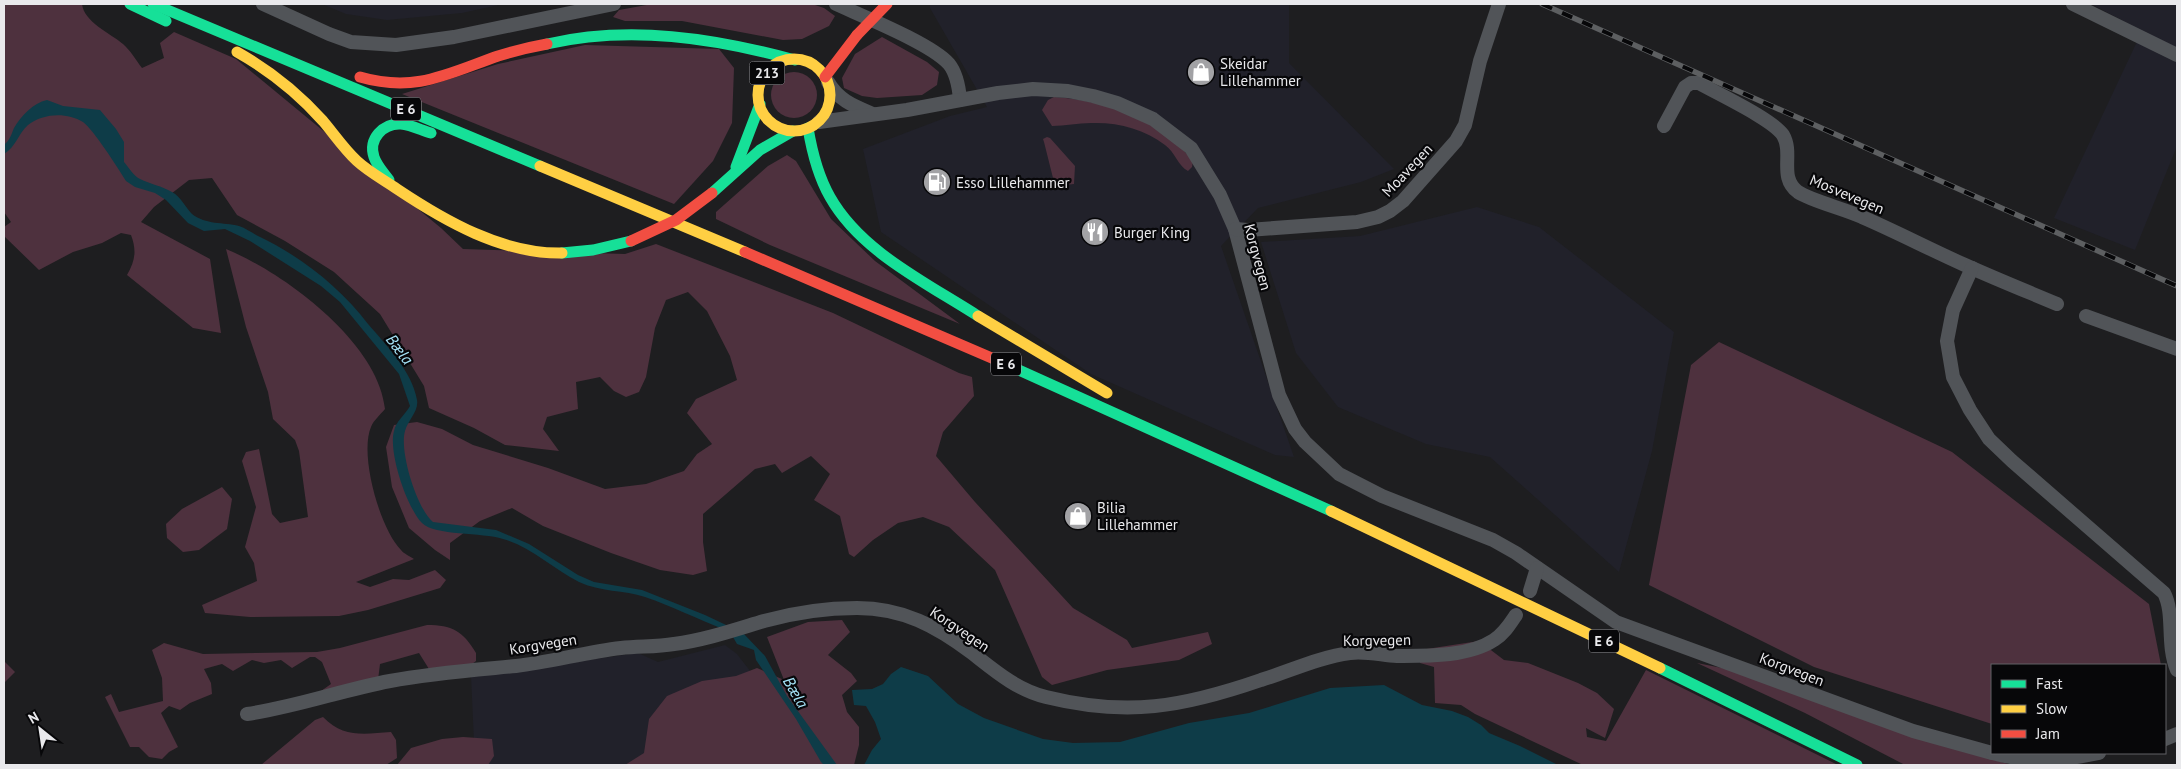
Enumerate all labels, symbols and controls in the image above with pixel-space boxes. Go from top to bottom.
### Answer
place label: Skeidar Lillehammer [1220,54,1301,90]
shop icon: Skeidar Lillehammer [1186,57,1216,87]
road number: 213 [750,62,784,84]
road number: E 6 [391,98,421,120]
street label: Moavegen [1378,139,1436,201]
fuel station icon: Esso Lillehammer [922,167,952,197]
street label: Mosvevegen [1807,170,1887,218]
place label: Esso Lillehammer [956,173,1070,192]
restaurant icon: Burger King [1080,217,1110,247]
street label: Korgvegen [1240,222,1276,292]
place label: Burger King [1114,223,1190,242]
water label: Bæla [382,330,418,368]
road number: E 6 [991,352,1021,376]
place label: Bilia Lillehammer [1097,498,1178,534]
shop icon: Bilia Lillehammer [1063,501,1093,531]
street label: Korgvegen [926,602,994,656]
street label: Korgvegen [508,629,578,659]
street label: Korgvegen [1343,630,1411,650]
road number: E 6 [1589,630,1619,652]
street label: Korgvegen [1757,648,1827,690]
legend [1991,664,2166,754]
water label: Bæla [779,673,813,711]
text: Fast [2036,674,2063,693]
text: Slow [2036,699,2067,718]
north arrow [15,704,65,754]
text: N [25,708,42,728]
text: Jam [2035,724,2060,743]

